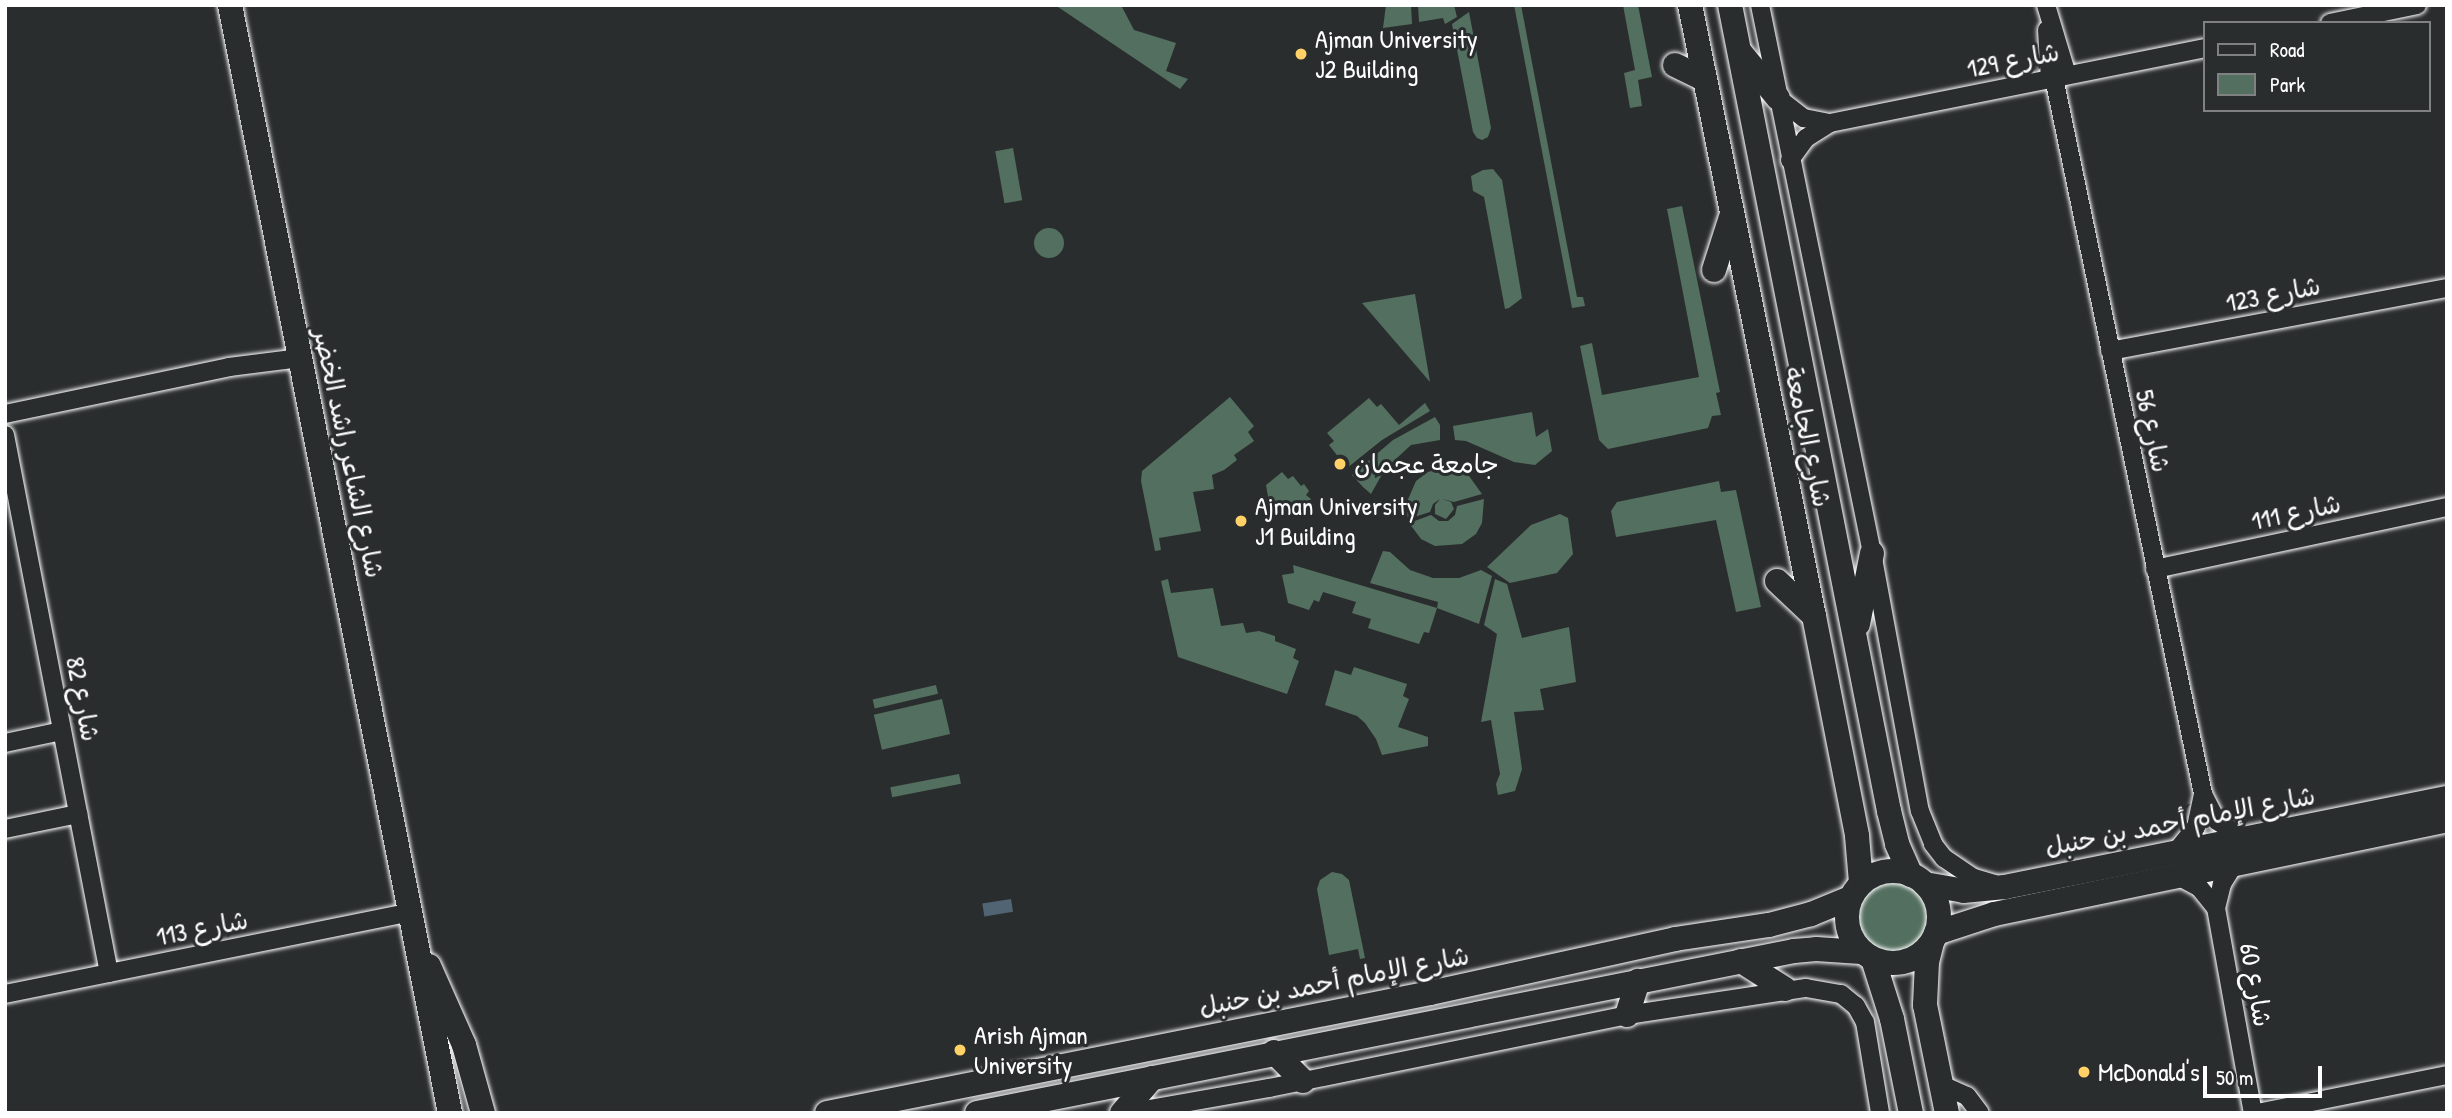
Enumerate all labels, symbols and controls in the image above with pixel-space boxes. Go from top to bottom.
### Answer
legend [2204,21,2431,112]
place label: Ajman University J2 Building [1315,23,1478,84]
text: Road [2270,35,2304,64]
street label: شارع 129 [1964,36,2062,84]
marker: Ajman University J2 Building [1293,46,1309,62]
text: Park [2270,70,2305,99]
street label: شارع 123 [2223,270,2323,318]
street label: شارع الشاعر راشد الخضر [307,325,391,581]
street label: شارع الجامعة [1778,364,1838,510]
street label: شارع 56 [2129,387,2177,475]
place label: جامعة عجمان [1354,448,1499,480]
marker: جامعة عجمان [1332,456,1348,472]
street label: شارع 111 [2248,487,2344,537]
place label: Ajman University J1 Building [1255,490,1418,552]
marker: Ajman University J1 Building [1233,513,1249,529]
street label: شارع 82 [60,654,106,744]
street label: شارع الإمام أحمد بن حنبل [2042,779,2318,863]
street label: شارع 113 [153,904,251,952]
street label: شارع الإمام أحمد بن حنبل [1196,939,1472,1023]
street label: شارع 60 [2233,941,2279,1029]
place label: Arish Ajman University [974,1019,1088,1080]
marker: Arish Ajman University [952,1042,968,1058]
scale bar [2207,1052,2326,1096]
place label: McDonald's [2098,1056,2200,1088]
text: 50 m [2216,1063,2253,1092]
marker: McDonald's [2076,1064,2092,1080]

